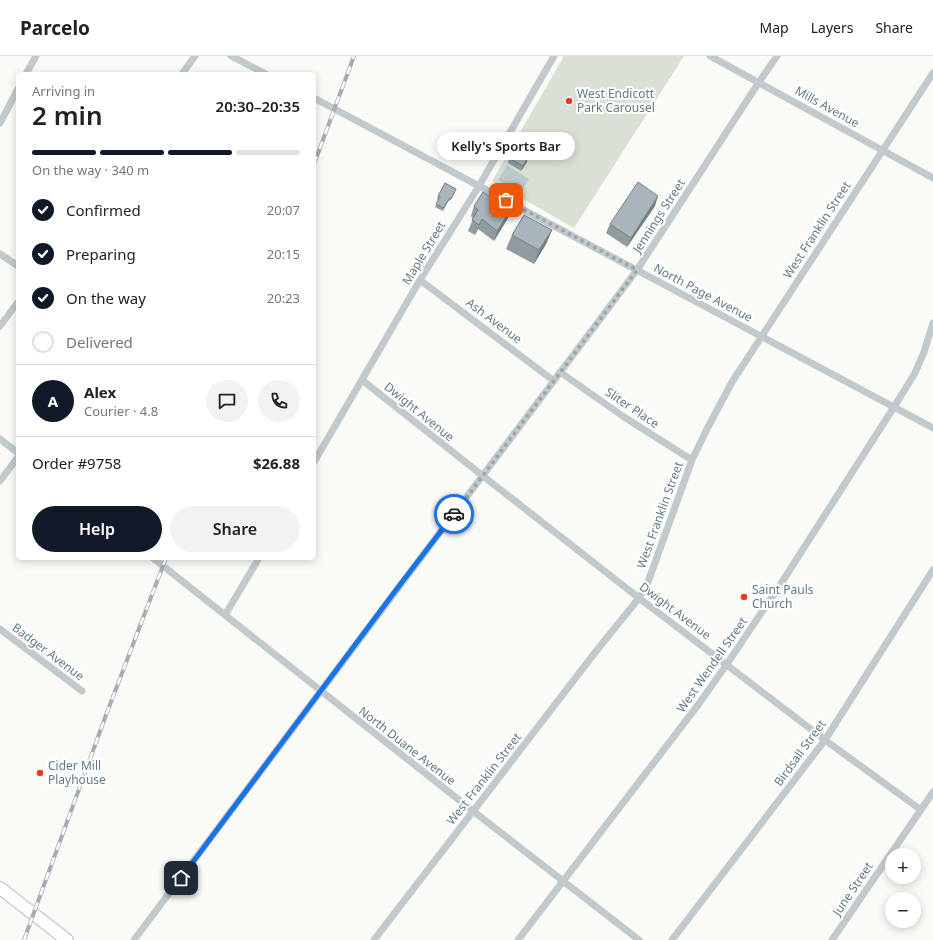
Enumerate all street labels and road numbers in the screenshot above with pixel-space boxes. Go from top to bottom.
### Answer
street label: Mills Avenue [792,82,863,131]
street label: Jennings Street [628,175,689,257]
street label: West Franklin Street [779,177,855,282]
street label: Maple Street [398,217,450,288]
street label: North Page Avenue [651,259,756,326]
street label: Ash Avenue [463,294,526,347]
street label: Dwight Avenue [381,378,458,445]
street label: Sliter Place [602,383,663,432]
street label: West Franklin Street [632,458,687,571]
street label: Dwight Avenue [636,578,715,643]
street label: West Wendell Street [672,613,751,716]
street label: Badger Avenue [9,619,88,684]
street label: North Duane Avenue [355,702,459,789]
street label: Birdsall Street [770,716,830,789]
street label: West Franklin Street [442,729,525,828]
street label: June Street [828,858,877,920]

